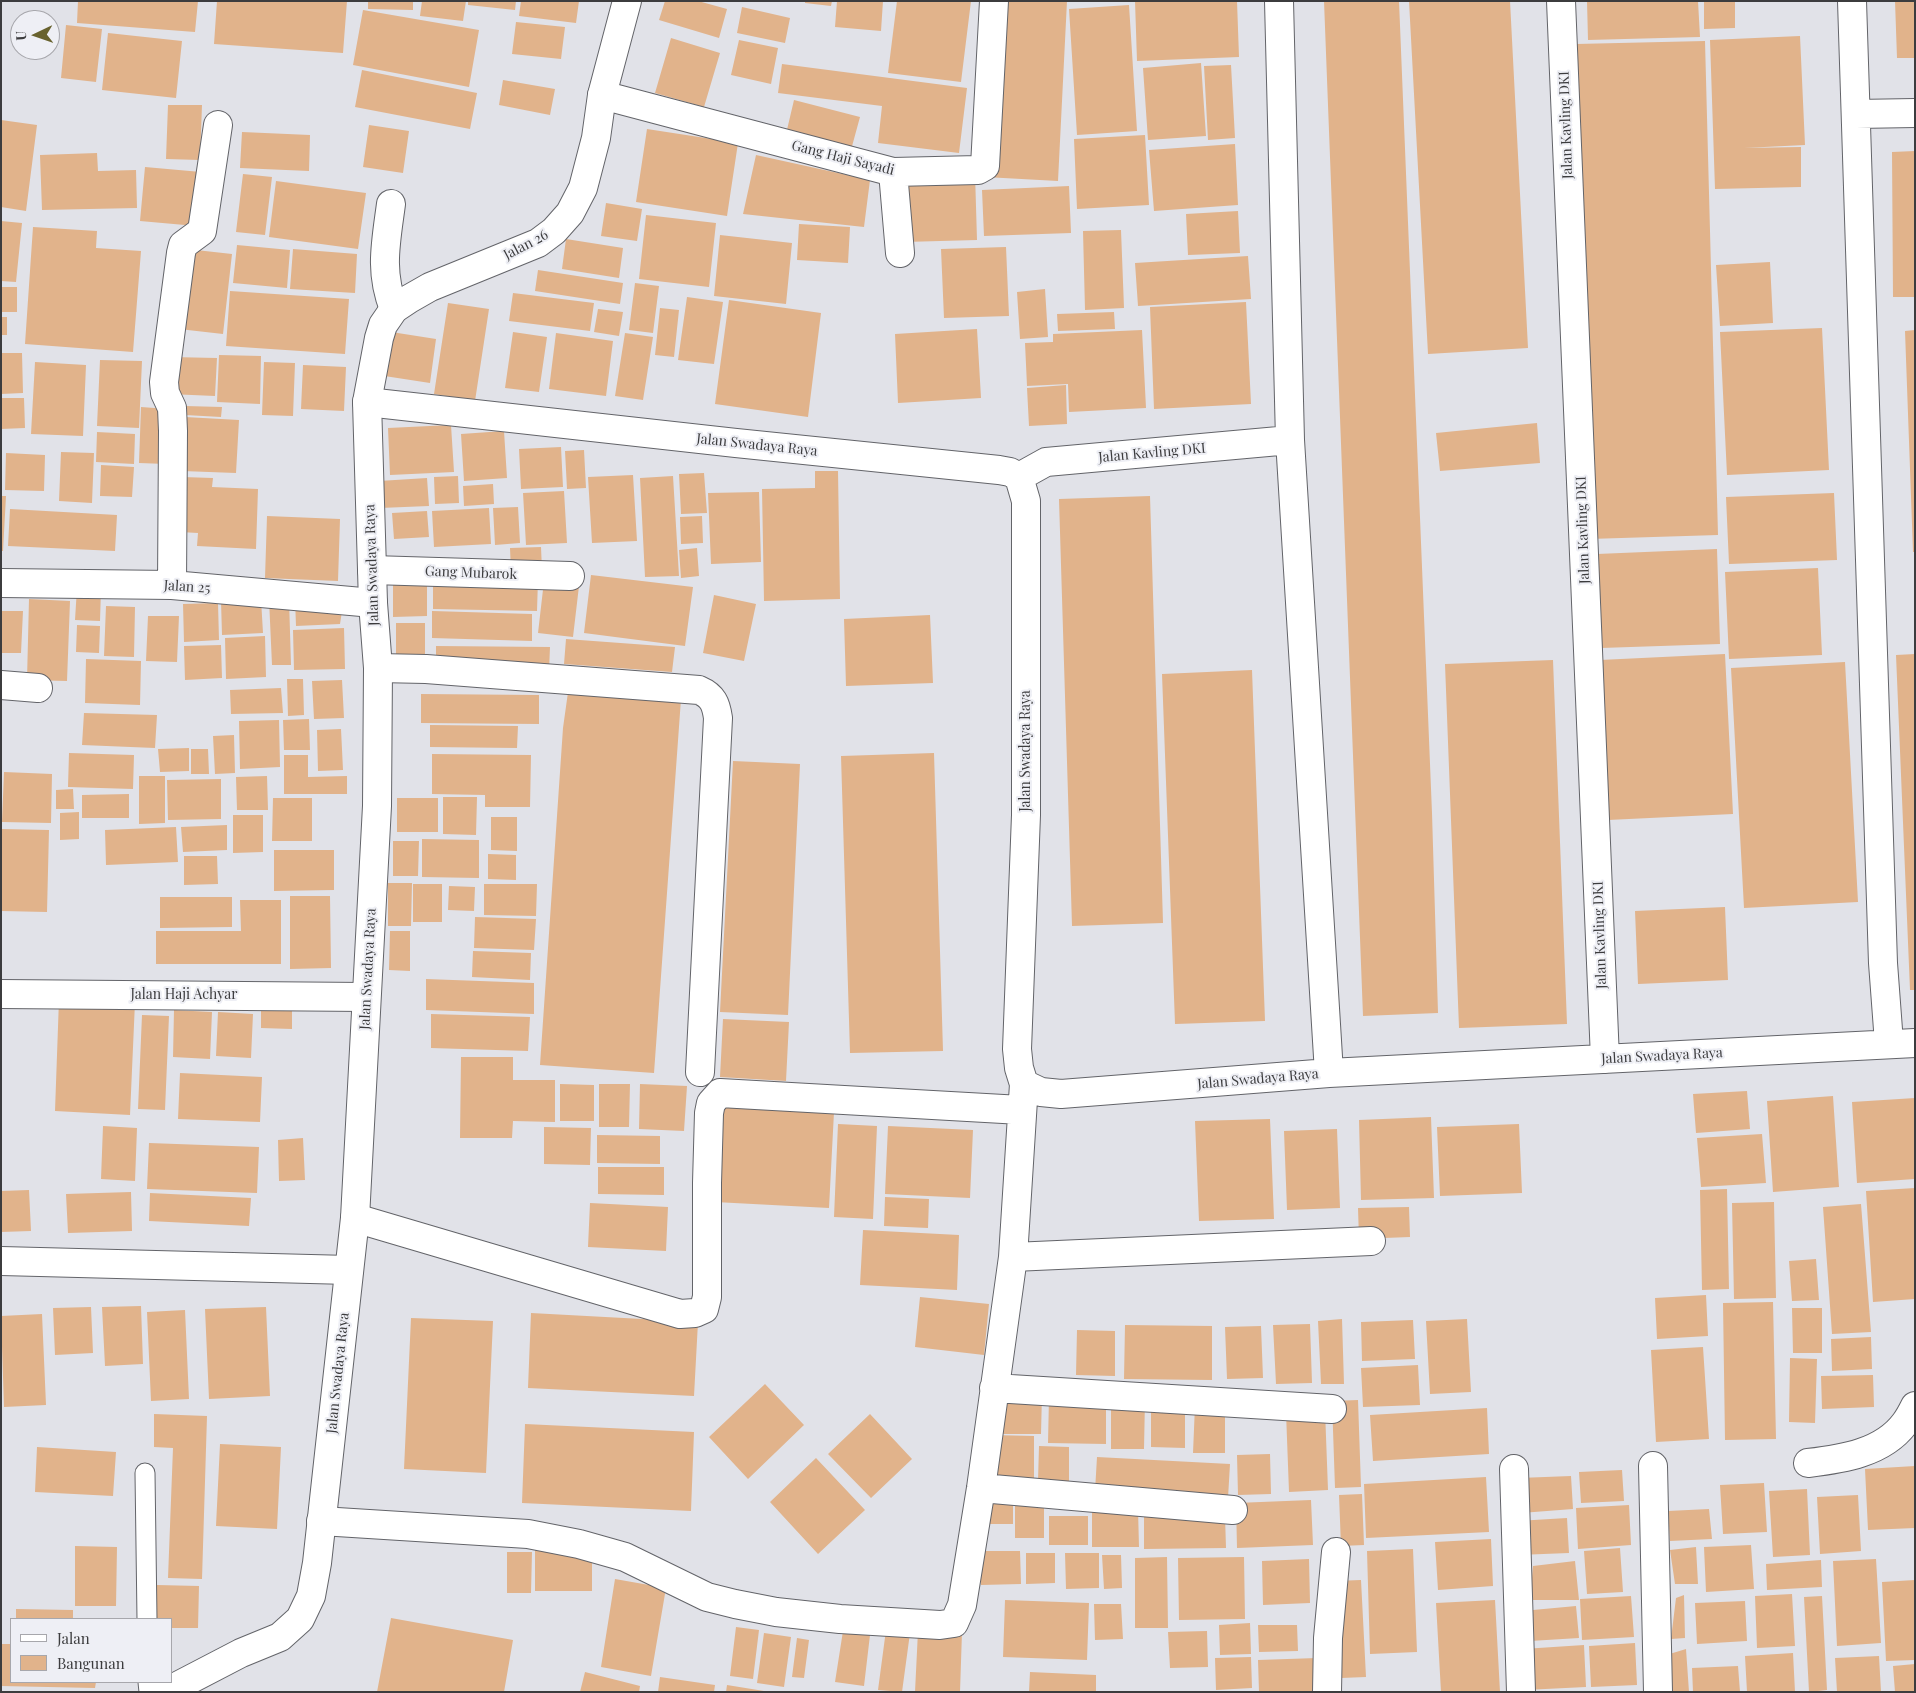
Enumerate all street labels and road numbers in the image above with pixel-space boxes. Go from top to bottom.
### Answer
street label: Jalan Kavling DKI [1556,71,1576,179]
street label: Gang Haji Sayadi [790,137,896,179]
street label: Jalan 26 [501,226,551,264]
street label: Jalan Swadaya Raya [696,430,818,460]
street label: Jalan Kavling DKI [1098,440,1206,466]
street label: Jalan Kavling DKI [1573,476,1593,584]
street label: Jalan Swadaya Raya [361,504,383,626]
street label: Gang Mubarok [425,563,517,583]
street label: Jalan 25 [163,577,211,597]
street label: Jalan Swadaya Raya [1018,690,1034,812]
street label: Jalan Kavling DKI [1590,881,1610,989]
street label: Jalan Swadaya Raya [356,908,380,1030]
street label: Jalan Haji Achyar [131,987,237,1003]
street label: Jalan Swadaya Raya [1601,1044,1723,1068]
street label: Jalan Swadaya Raya [1197,1065,1319,1093]
street label: Jalan Swadaya Raya [323,1312,353,1434]

